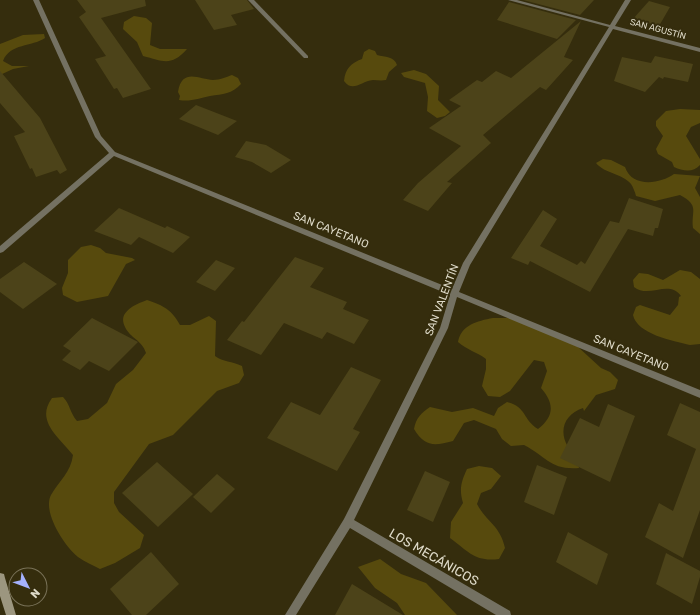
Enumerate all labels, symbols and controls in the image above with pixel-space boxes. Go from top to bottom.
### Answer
street label: SAN AGUSTÍN [629,16,687,41]
street label: SAN CAYETANO [291,209,371,251]
street label: SAN VALENTÍN [422,262,462,338]
street label: SAN CAYETANO [591,332,671,374]
street label: LOS MECÁNICOS [387,525,481,589]
north arrow [8,567,48,607]
text: N [28,586,43,601]

